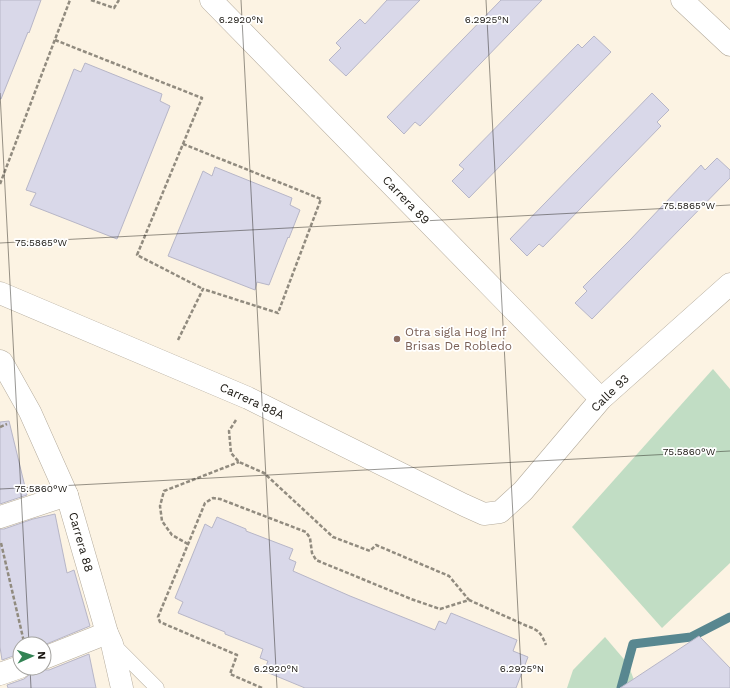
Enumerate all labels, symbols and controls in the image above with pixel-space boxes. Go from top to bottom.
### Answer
text: 6.2920°N [219,14,263,25]
text: 6.2925°N [465,14,509,25]
street label: Carrera 89 [380,173,432,227]
text: 75.5865°W [663,200,715,211]
text: 75.5865°W [15,237,67,248]
place label: Otra sigla Hog Inf Brisas De Robledo [405,325,512,353]
marker: Otra sigla Hog Inf Brisas De Robledo [392,334,402,344]
street label: Calle 93 [588,371,632,415]
street label: Carrera 88A [218,380,287,422]
text: 75.5860°W [663,446,716,457]
text: 75.5860°W [15,483,68,494]
street label: Carrera 88 [66,510,96,574]
north arrow [12,636,52,676]
text: N [35,651,48,660]
text: 6.2920°N [254,663,298,674]
text: 6.2925°N [500,663,544,674]

